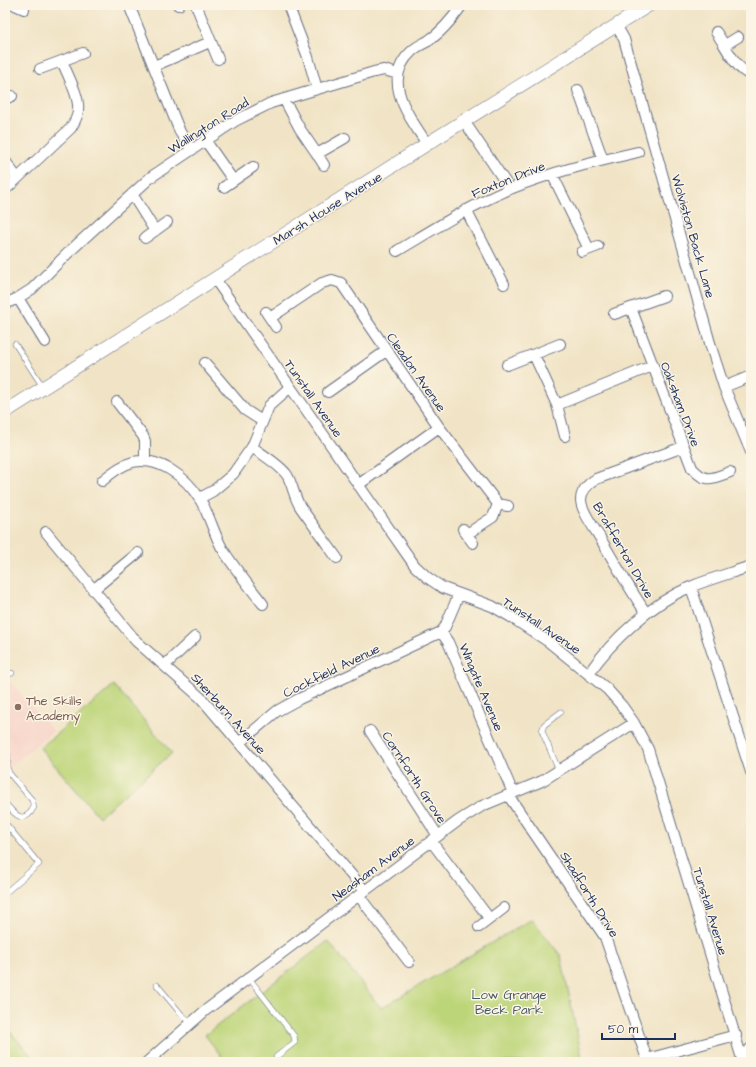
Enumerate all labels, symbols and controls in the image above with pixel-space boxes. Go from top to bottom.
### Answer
street label: Wallington Road [165,94,253,159]
street label: Foxton Drive [469,157,548,203]
street label: Marsh House Avenue [270,168,386,250]
street label: Wolviston Back Lane [667,173,719,300]
street label: Cleadon Avenue [382,329,450,416]
street label: Tunstall Avenue [280,356,347,441]
street label: Oaksham Drive [656,359,705,449]
street label: Brafferton Drive [588,499,658,602]
street label: Tunstall Avenue [499,593,584,659]
street label: Cockfield Avenue [280,640,383,702]
street label: Wingate Avenue [454,641,508,734]
street label: Sherburn Avenue [187,669,270,758]
place label: The Skills Academy [26,692,82,726]
marker: The Skills Academy [13,702,23,712]
street label: Cornforth Grove [378,728,451,827]
street label: Neasham Avenue [329,832,419,906]
street label: Shadforth Drive [555,848,623,941]
street label: Tunstall Avenue [688,865,732,958]
park label: Low Grange Beck Park [471,986,547,1019]
scale bar [602,1015,675,1041]
text: 50 m [608,1021,639,1038]

